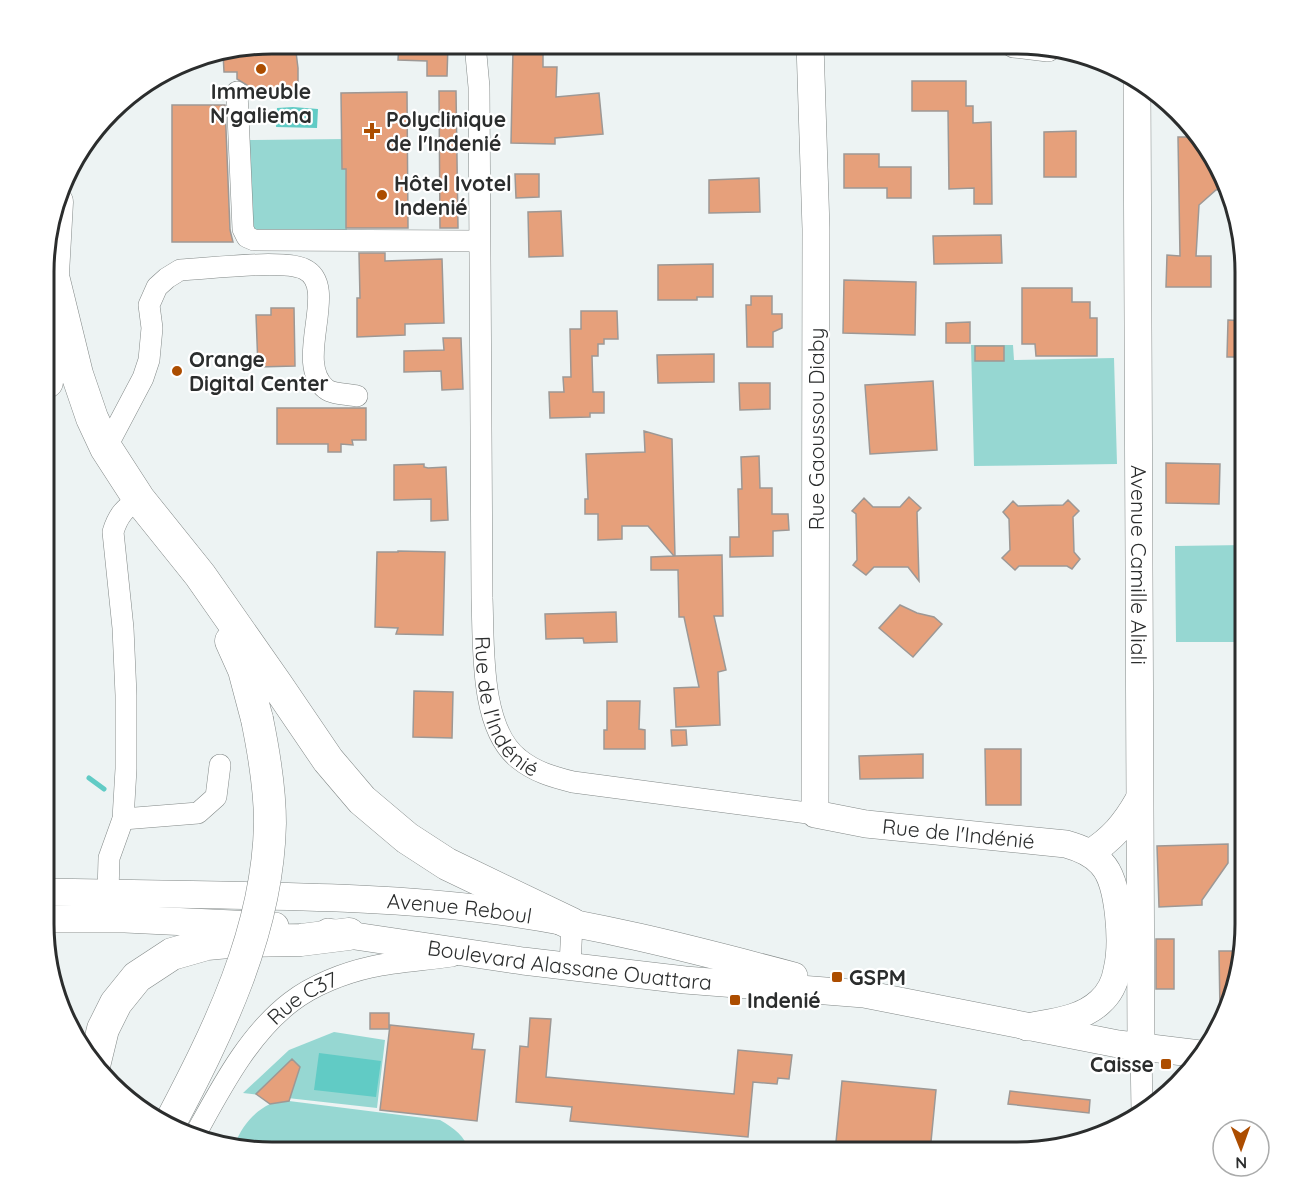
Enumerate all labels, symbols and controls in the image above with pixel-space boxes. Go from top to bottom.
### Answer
marker: Immeuble N'galiema [254,62,268,76]
place label: Immeuble N'galiema [210,78,312,128]
place label: Polyclinique de l'Indenié [386,106,506,156]
marker: Polyclinique de l'Indenié [363,122,381,140]
place label: Hôtel Ivotel Indenié [394,170,512,220]
marker: Hôtel Ivotel Indenié [375,188,389,202]
street label: Rue Gaoussou Diaby [803,328,829,530]
place label: Orange Digital Center [189,346,329,396]
marker: Orange Digital Center [170,364,184,378]
street label: Avenue Camille Aliali [1126,465,1152,665]
street label: Rue de l'Indénié [470,636,543,782]
street label: Rue de l'Indénié [881,813,1036,854]
street label: Avenue Reboul [386,887,534,929]
street label: Boulevard Alassane Ouattara [426,934,713,995]
place label: GSPM [849,964,906,990]
street label: Rue C37 [261,965,341,1030]
marker: GSPM [830,970,844,984]
place label: Indenié [747,987,821,1013]
marker: Indenié [728,993,742,1007]
place label: Caisse [1090,1051,1154,1077]
marker: Caisse [1159,1057,1173,1071]
north arrow [1211,1118,1271,1178]
text: N [1235,1153,1247,1173]

